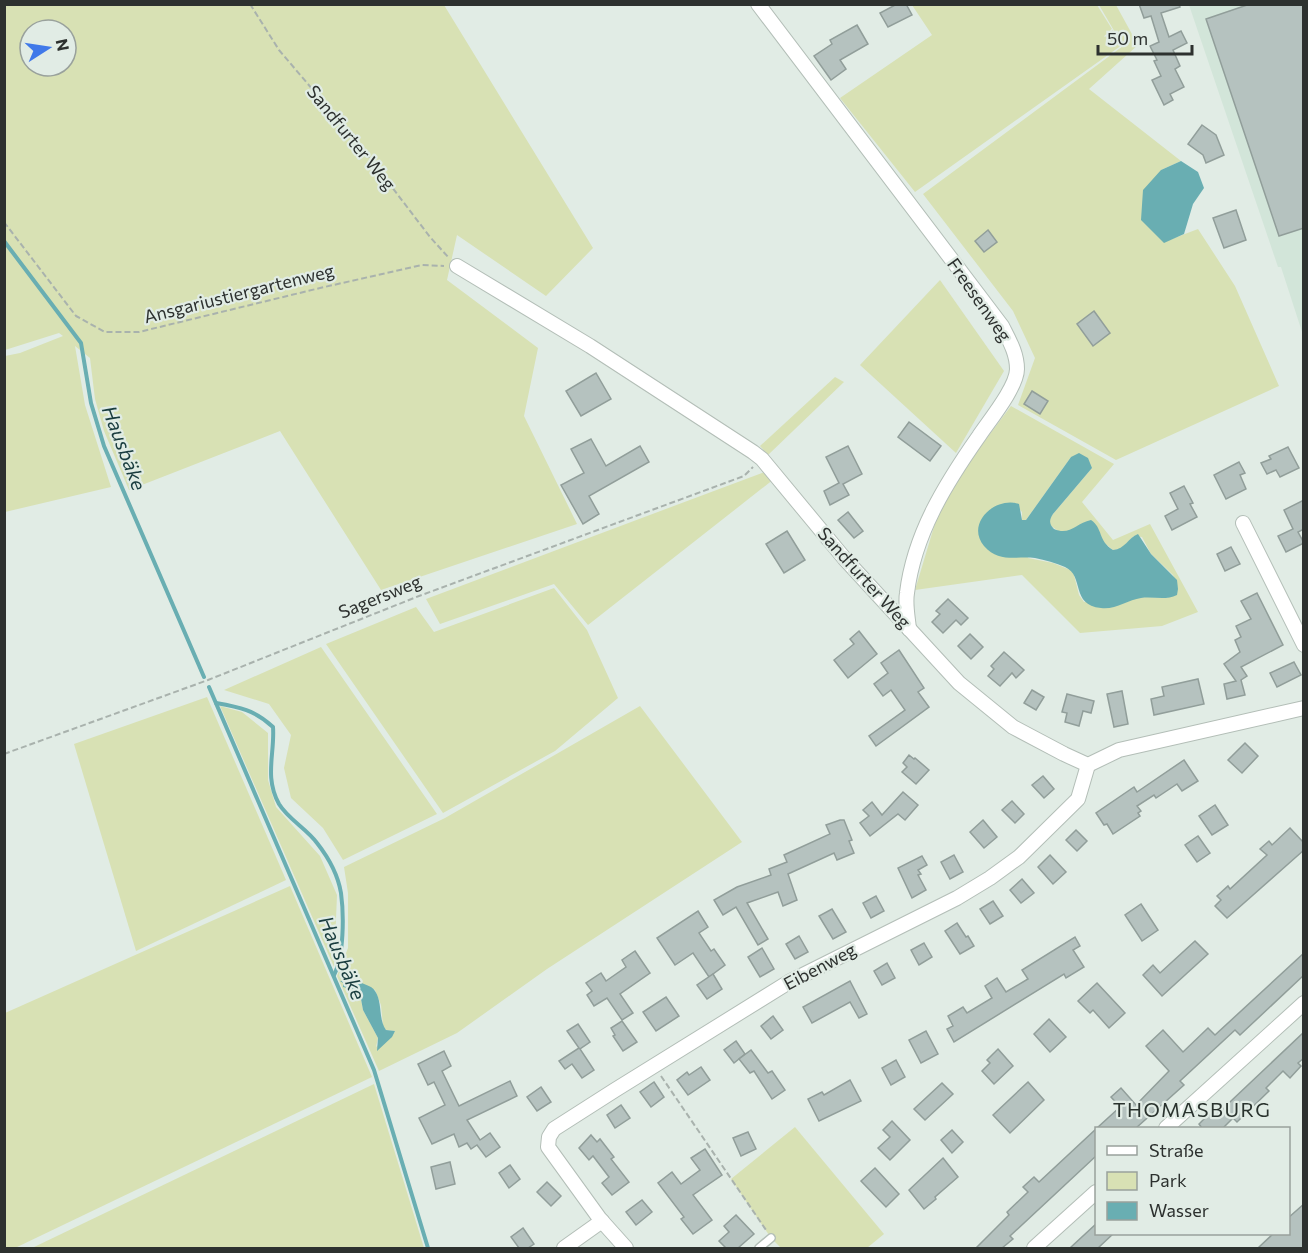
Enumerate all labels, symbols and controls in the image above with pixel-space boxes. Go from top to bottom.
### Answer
north arrow [18,18,78,78]
scale bar [1098,18,1192,56]
text: 50 m [1107,27,1148,49]
text: N [53,37,74,53]
street label: Sandfurter Weg [303,80,401,195]
street label: Freesenweg [943,253,1017,346]
street label: Ansgariustiergartenweg [141,259,336,327]
water label: Hausbäke [98,402,152,494]
street label: Sandfurter Weg [813,522,916,633]
street label: Sagersweg [335,569,424,623]
water label: Hausbäke [315,912,372,1004]
street label: Eibenweg [780,938,860,994]
district label: THOMASBURG [1113,1097,1271,1121]
legend [1095,1127,1290,1235]
text: Straße [1149,1139,1204,1161]
text: Park [1149,1169,1187,1191]
text: Wasser [1149,1199,1209,1221]

